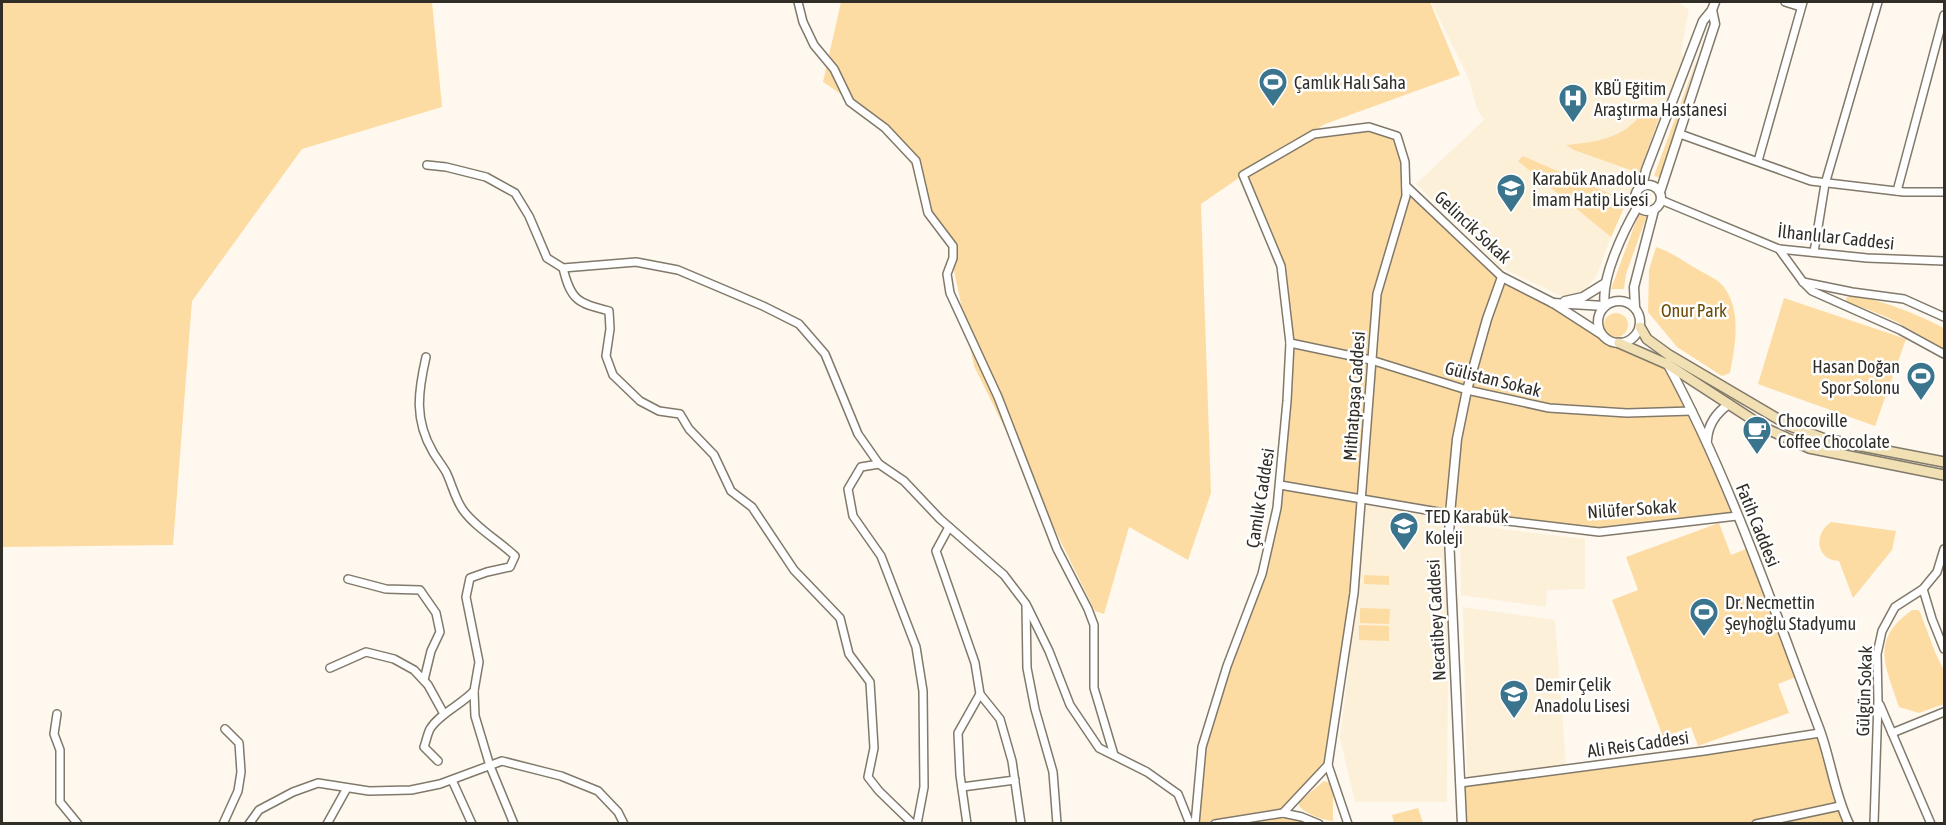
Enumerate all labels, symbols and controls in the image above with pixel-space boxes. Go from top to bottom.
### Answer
sports icon: Çamlık Halı Saha [1257,66,1289,108]
place label: Çamlık Halı Saha [1294,72,1406,93]
place label: KBÜ Eğitim Araştırma Hastanesi [1594,78,1727,120]
hospital icon: KBÜ Eğitim Araştırma Hastanesi [1557,82,1589,124]
place label: Karabük Anadolu İmam Hatip Lisesi [1532,168,1649,210]
school or university icon: Karabük Anadolu İmam Hatip Lisesi [1495,172,1527,214]
street label: Gelincik Sokak [1430,186,1516,268]
street label: İlhanlılar Caddesi [1777,220,1895,254]
park label: Onur Park [1661,300,1727,321]
street label: Mithatpaşa Caddesi [1339,330,1369,462]
place label: Hasan Doğan Spor Solonu [1812,356,1900,398]
street label: Gülistan Sokak [1443,357,1543,401]
sports icon: Hasan Doğan Spor Solonu [1905,360,1937,402]
place label: Chocoville Coffee Chocolate [1778,410,1890,452]
cafe icon: Chocoville Coffee Chocolate [1741,414,1773,456]
street label: Çamlık Caddesi [1242,447,1278,549]
street label: Fatih Caddesi [1732,480,1784,570]
street label: Nilüfer Sokak [1587,495,1677,523]
place label: TED Karabük Koleji [1425,506,1508,548]
school or university icon: TED Karabük Koleji [1388,510,1420,552]
street label: Necatibey Caddesi [1422,559,1450,681]
place label: Dr. Necmettin Şeyhoğlu Stadyumu [1725,592,1856,634]
sports icon: Dr. Necmettin Şeyhoğlu Stadyumu [1688,596,1720,638]
street label: Gülgün Sokak [1852,645,1876,737]
place label: Demir Çelik Anadolu Lisesi [1535,674,1630,716]
school or university icon: Demir Çelik Anadolu Lisesi [1498,678,1530,720]
street label: Ali Reis Caddesi [1586,726,1690,762]

